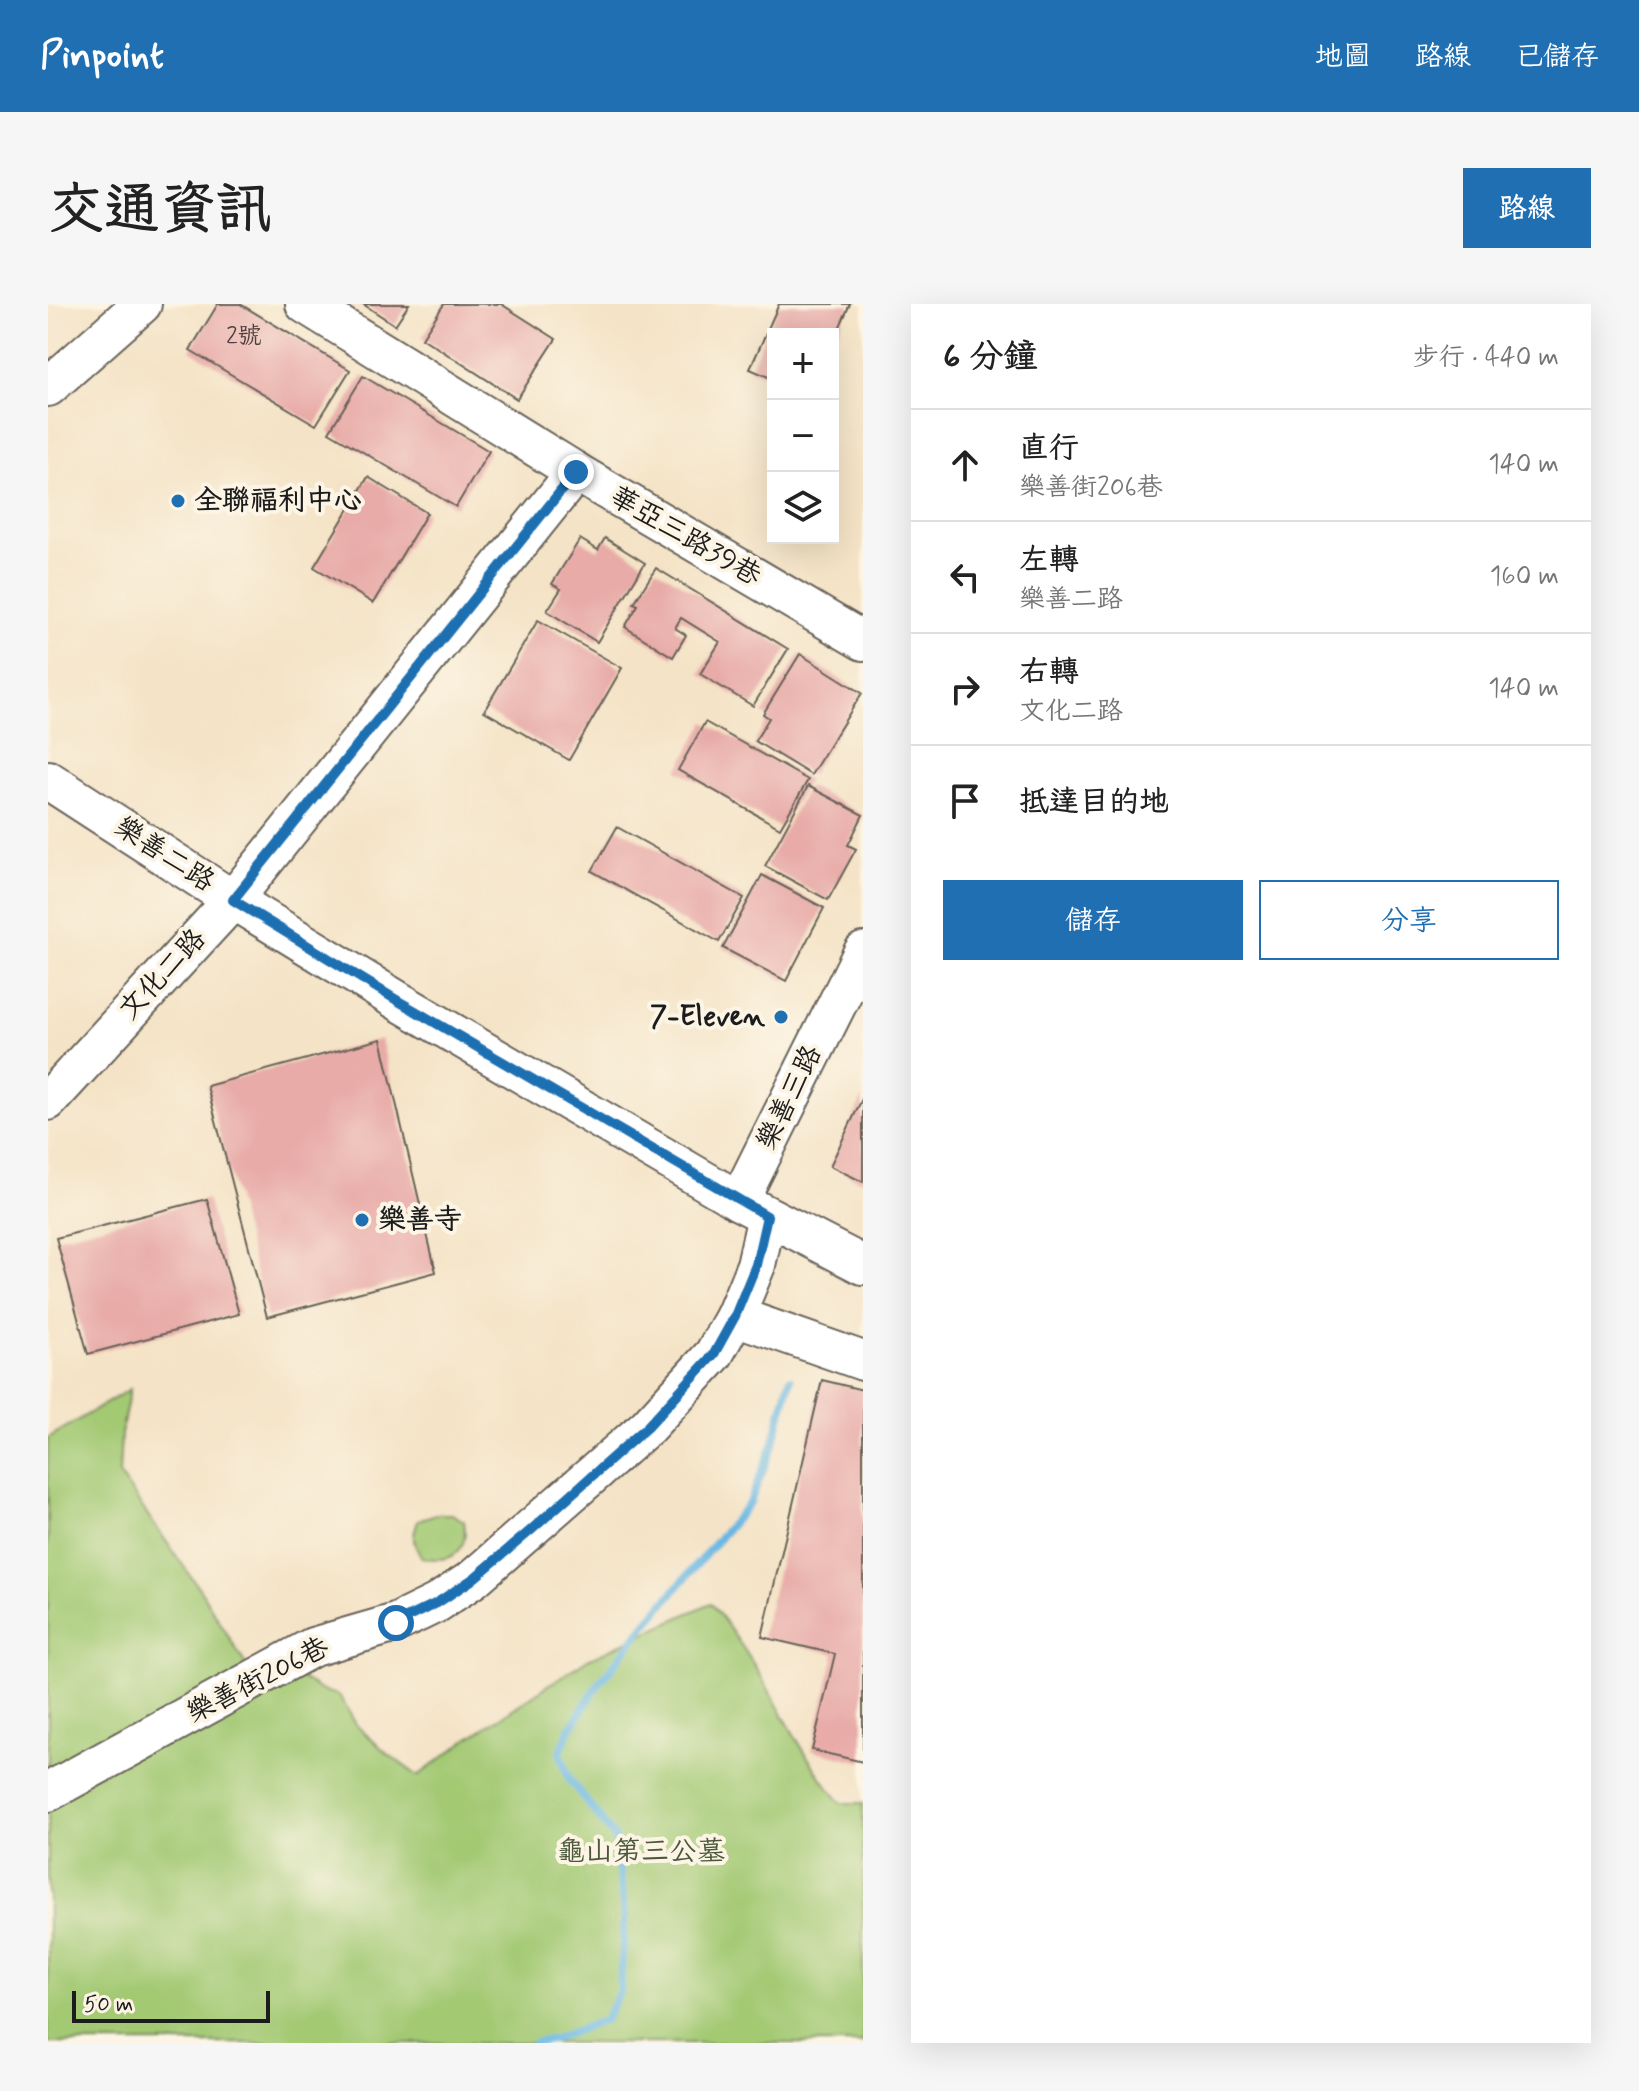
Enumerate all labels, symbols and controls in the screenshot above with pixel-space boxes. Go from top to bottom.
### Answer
text: Pinpoint [40,32,164,81]
text: 地圖 [1315,39,1371,76]
text: 路線 [1415,39,1471,76]
text: 已儲存 [1515,39,1599,76]
button: 路線 [1463,168,1591,248]
text: 交通資訊 [48,175,272,248]
house number: 2號 [226,321,262,352]
map controls [767,328,839,544]
button: + [767,328,839,400]
text: 6 分鐘 [943,335,1038,380]
text: 步行 · 440 m [1413,341,1559,375]
button: − [767,400,839,472]
text: 直行 [1019,429,1079,468]
icon: ahead [943,443,987,487]
text: 140 m [1488,448,1559,482]
route end [558,454,594,490]
text: 樂善街206巷 [1019,471,1163,505]
button: layers [767,472,839,544]
street label: 華亞三路39巷 [602,479,768,596]
place label: 全聯福利中心 [194,483,362,520]
marker: 全聯福利中心 [169,492,187,510]
text: 左轉 [1019,541,1079,580]
icon: left [943,555,987,599]
text: 160 m [1490,560,1559,594]
text: 樂善二路 [1019,583,1123,617]
text: 右轉 [1019,653,1079,692]
icon: right [943,667,987,711]
text: 140 m [1488,672,1559,706]
text: 文化二路 [1019,695,1123,729]
icon: arrive [943,779,987,823]
text: 抵達目的地 [1019,783,1169,822]
street label: 樂善二路 [107,809,221,901]
button: 儲存 [943,880,1243,960]
button: 分享 [1259,880,1559,960]
street label: 文化二路 [111,921,215,1029]
place label: 7-Eleven [650,999,766,1036]
marker: 7-Eleven [772,1008,790,1026]
street label: 樂善三路 [749,1040,831,1156]
place label: 樂善寺 [378,1202,462,1239]
marker: 樂善寺 [353,1211,371,1229]
route start [378,1605,414,1641]
street label: 樂善街206巷 [181,1629,336,1733]
park label: 龜山第三公墓 [557,1834,725,1871]
scale bar [72,1987,270,2023]
text: 50 m [84,1991,133,2019]

